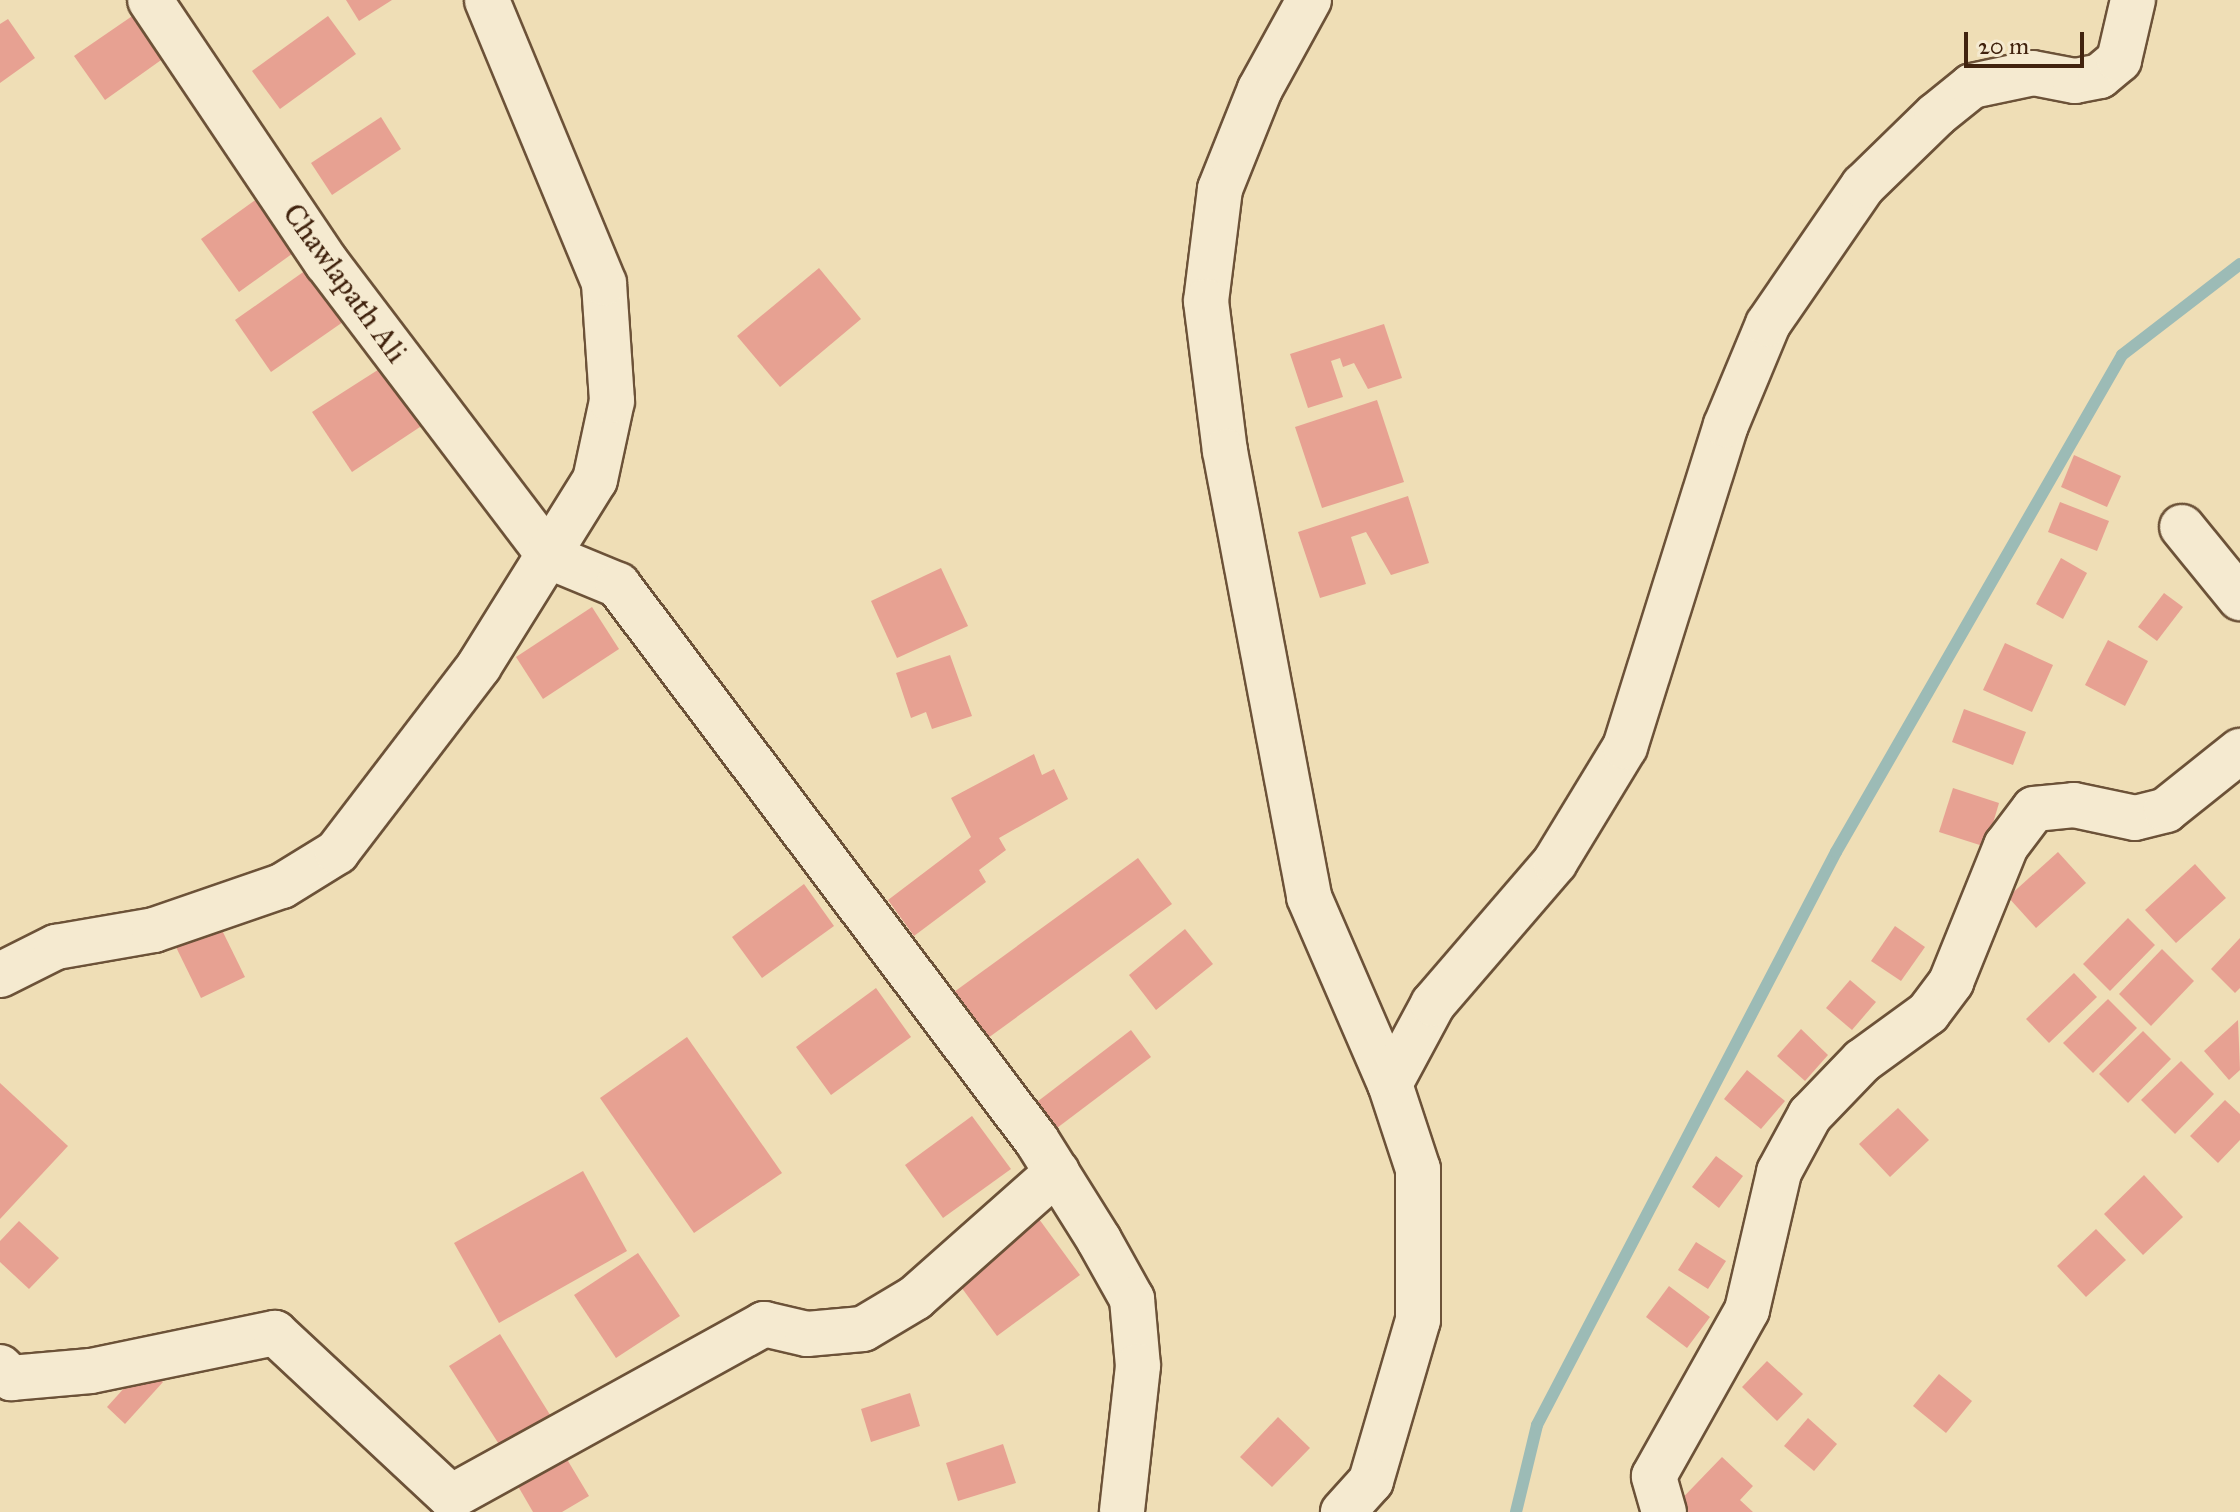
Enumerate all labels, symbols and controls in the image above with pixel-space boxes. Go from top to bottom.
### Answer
scale bar [1968,16,2088,66]
text: 20 m [1978,31,2029,61]
street label: Chawlapath Ali [275,196,415,370]

